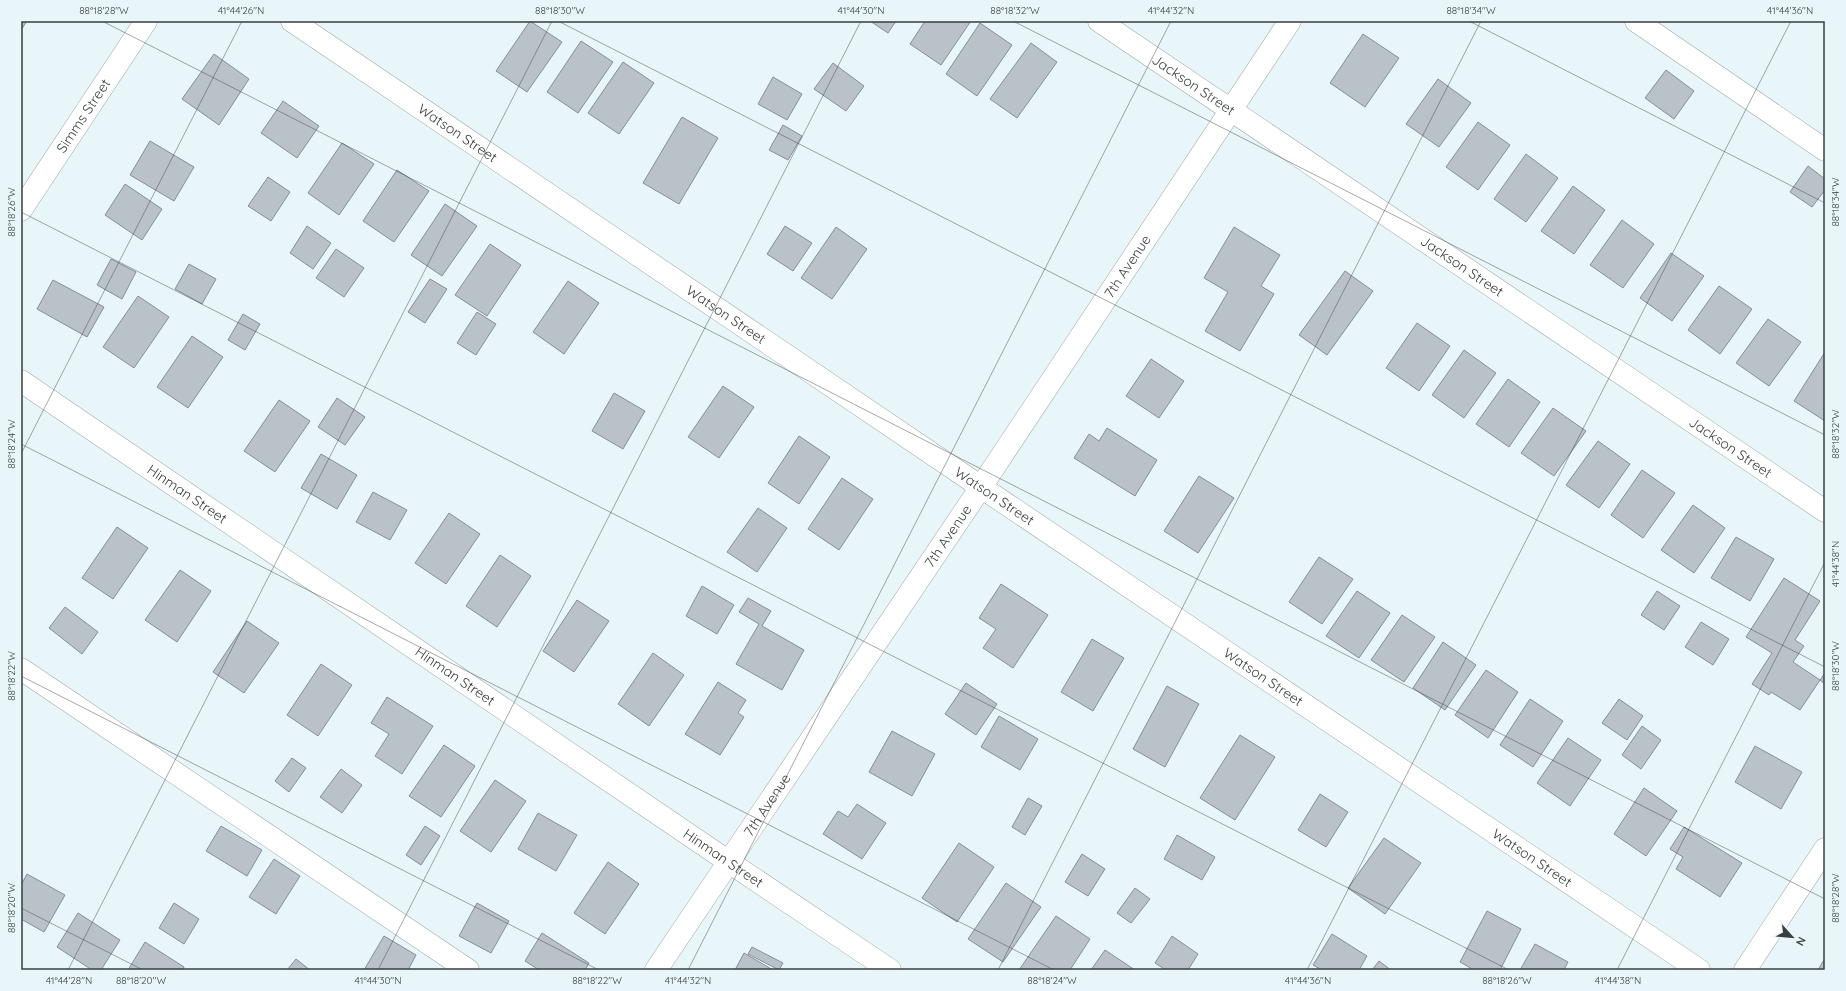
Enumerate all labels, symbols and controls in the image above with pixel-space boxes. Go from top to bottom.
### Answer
text: 88°18'28"W [79,4,129,17]
text: 41°44'26"N [218,4,264,17]
text: 88°18'30"W [535,4,585,17]
text: 41°44'30"N [838,4,885,17]
text: 88°18'32"W [990,4,1040,17]
text: 41°44'32"N [1148,4,1194,17]
text: 88°18'34"W [1446,4,1496,17]
text: 41°44'36"N [1767,4,1813,17]
street label: Jackson Street [1148,50,1239,119]
street label: Simms Street [52,75,114,156]
street label: Watson Street [414,100,501,166]
text: 88°18'34"W [1829,177,1842,227]
text: 88°18'26"W [5,187,18,237]
street label: 7th Avenue [1100,231,1155,301]
street label: Jackson Street [1417,232,1507,301]
street label: Watson Street [683,281,769,348]
text: 88°18'32"W [1829,409,1842,459]
street label: Jackson Street [1686,413,1776,482]
text: 88°18'24"W [5,419,18,469]
street label: Hinman Street [144,460,231,528]
street label: Watson Street [951,463,1038,529]
street label: 7th Avenue [921,501,975,571]
text: 41°44'38"N [1829,541,1842,587]
text: 88°18'30"W [1829,641,1842,691]
street label: Hinman Street [412,643,499,710]
street label: Watson Street [1220,644,1307,710]
text: 88°18'22"W [5,651,18,701]
street label: 7th Avenue [740,770,795,840]
street label: Hinman Street [680,825,767,892]
street label: Watson Street [1489,825,1576,891]
text: 88°18'28"W [1829,873,1842,923]
text: 88°18'20"W [5,883,18,933]
north arrow [1772,917,1812,957]
text: N [1793,935,1809,948]
text: 41°44'28"N [46,974,92,987]
text: 88°18'20"W [116,974,166,987]
text: 41°44'30"N [355,974,402,987]
text: 88°18'22"W [572,974,622,987]
text: 41°44'32"N [665,974,711,987]
text: 88°18'24"W [1027,974,1077,987]
text: 41°44'36"N [1285,974,1331,987]
text: 88°18'26"W [1482,974,1532,987]
text: 41°44'38"N [1595,974,1641,987]

